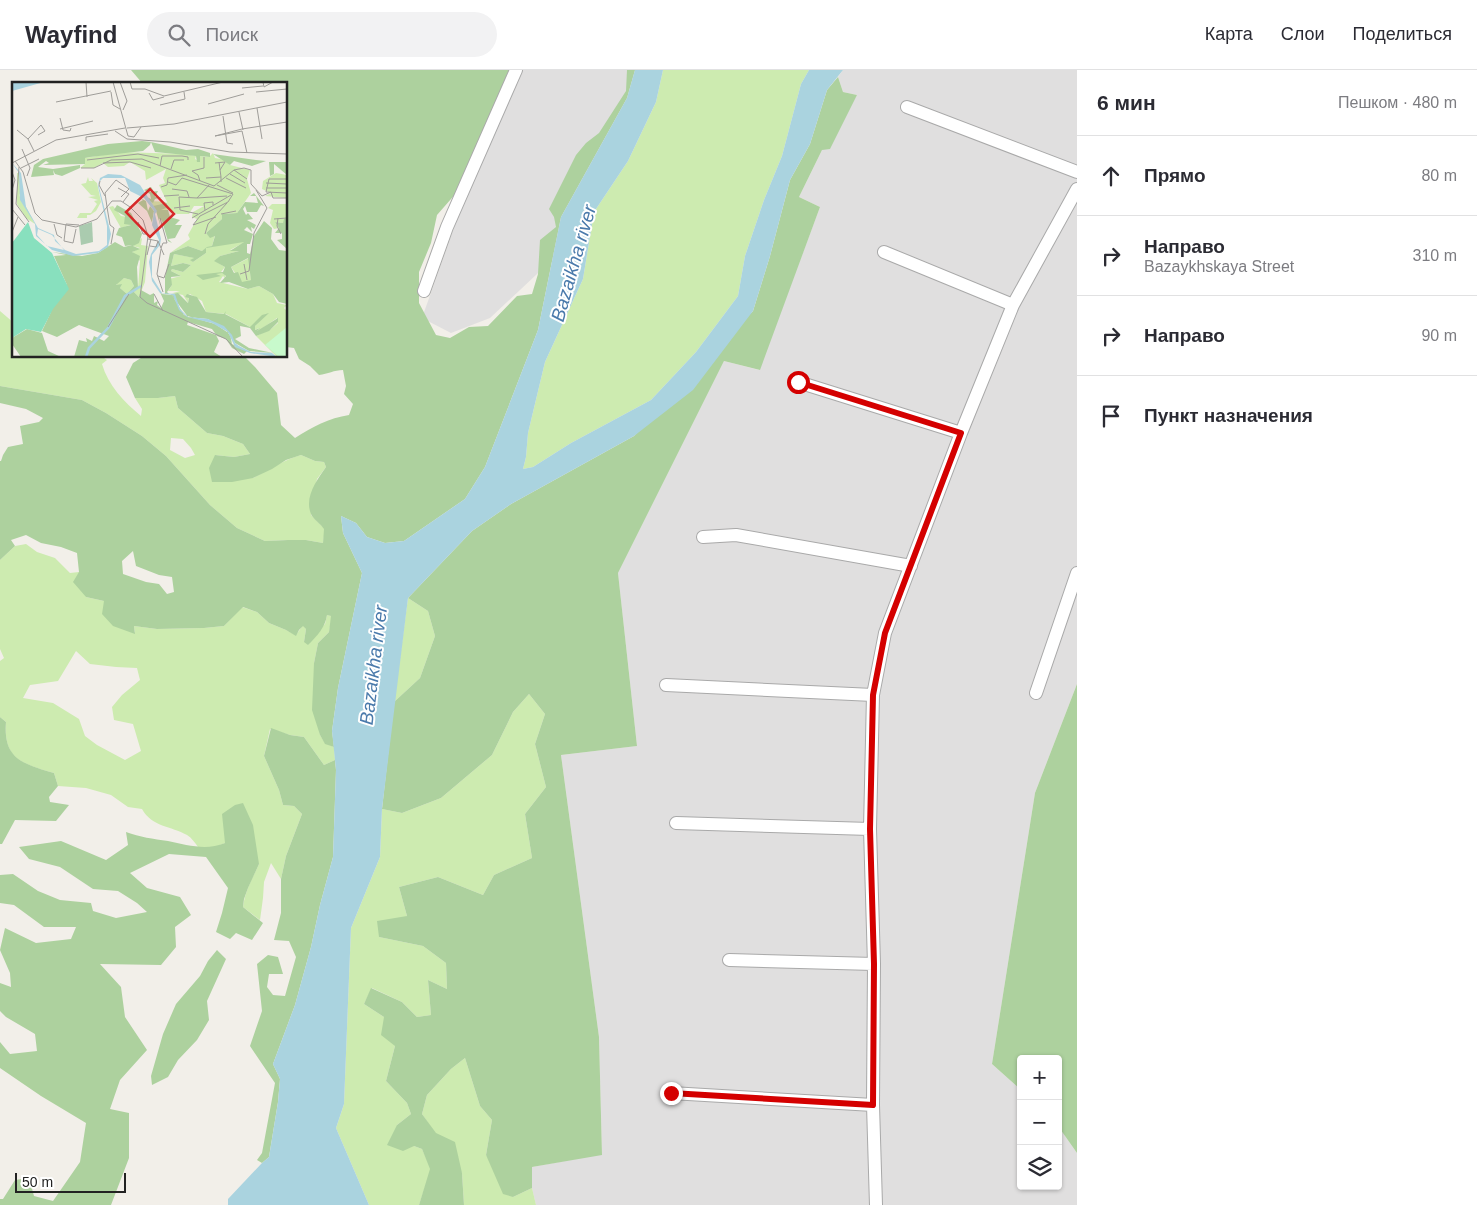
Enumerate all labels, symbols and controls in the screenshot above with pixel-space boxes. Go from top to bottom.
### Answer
search box [147,12,497,57]
text: Wayfind [25,21,117,48]
icon: search [165,21,193,49]
text: Поиск [205,24,258,45]
text: Карта [1205,24,1253,44]
text: Слои [1281,24,1325,44]
text: Поделиться [1353,24,1452,44]
inset map [12,82,288,358]
text: 6 мин [1097,91,1156,114]
text: Пешком · 480 m [1338,94,1457,111]
icon: ahead [1097,162,1125,190]
text: Прямо [1144,165,1206,186]
text: 80 m [1421,167,1457,184]
water label: Bazaikha river [547,202,600,324]
text: Направо [1144,236,1225,257]
icon: right [1097,242,1125,270]
text: 310 m [1413,247,1457,264]
text: Bazaykhskaya Street [1144,258,1294,275]
icon: right [1097,322,1125,350]
text: Направо [1144,325,1225,346]
text: 90 m [1421,327,1457,344]
route start [787,371,810,394]
icon: arrive [1097,402,1125,430]
text: Пункт назначения [1144,405,1313,426]
water label: Bazaikha river [356,603,391,726]
map controls [1017,1055,1062,1190]
button: + [1017,1055,1062,1100]
route end [660,1082,683,1105]
button: − [1017,1100,1062,1145]
button: layers [1017,1145,1062,1190]
scale bar [15,1170,126,1193]
text: 50 m [22,1174,53,1190]

